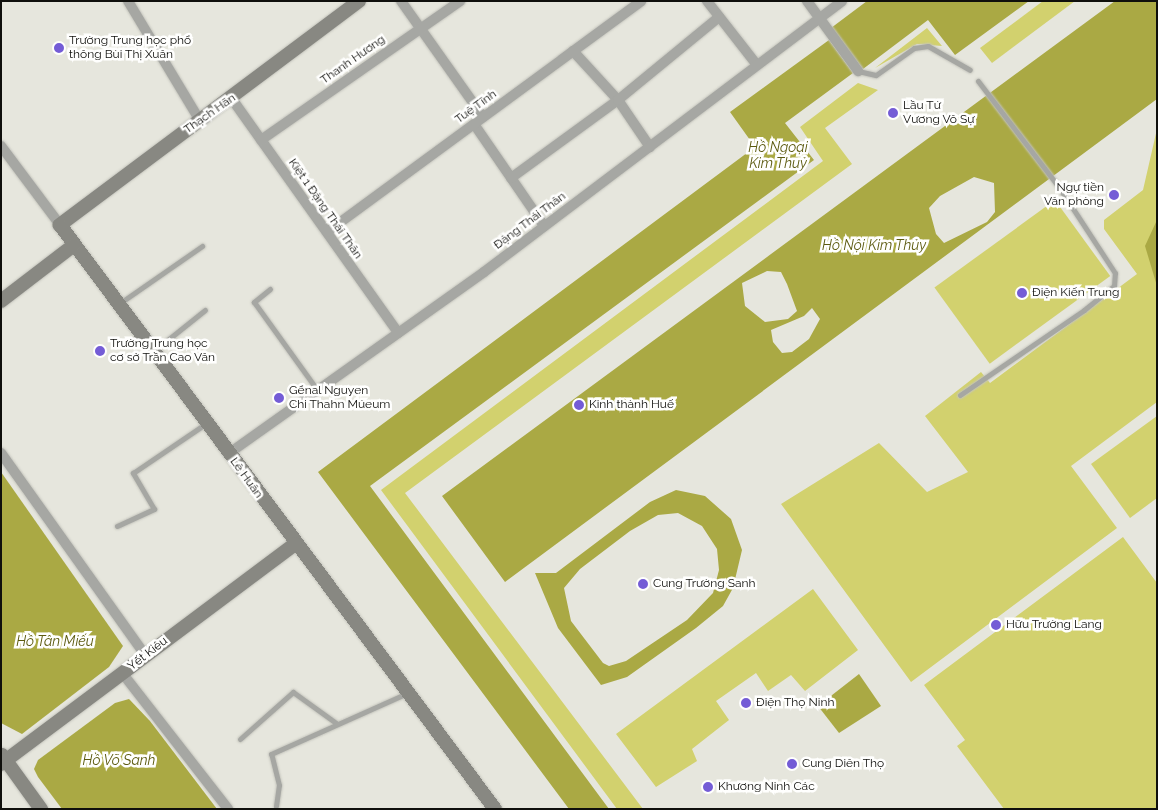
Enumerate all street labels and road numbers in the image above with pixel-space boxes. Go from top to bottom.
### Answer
street label: Thanh Hương [318,32,388,88]
street label: Tuệ Tĩnh [452,87,500,127]
street label: Thạch Hãn [181,91,239,137]
street label: Kiệt 1 Đặng Thái Thân [285,156,365,262]
street label: Đặng Thái Thân [491,189,569,253]
street label: Lê Huân [227,455,265,501]
street label: Yết Kiêu [125,634,171,674]

